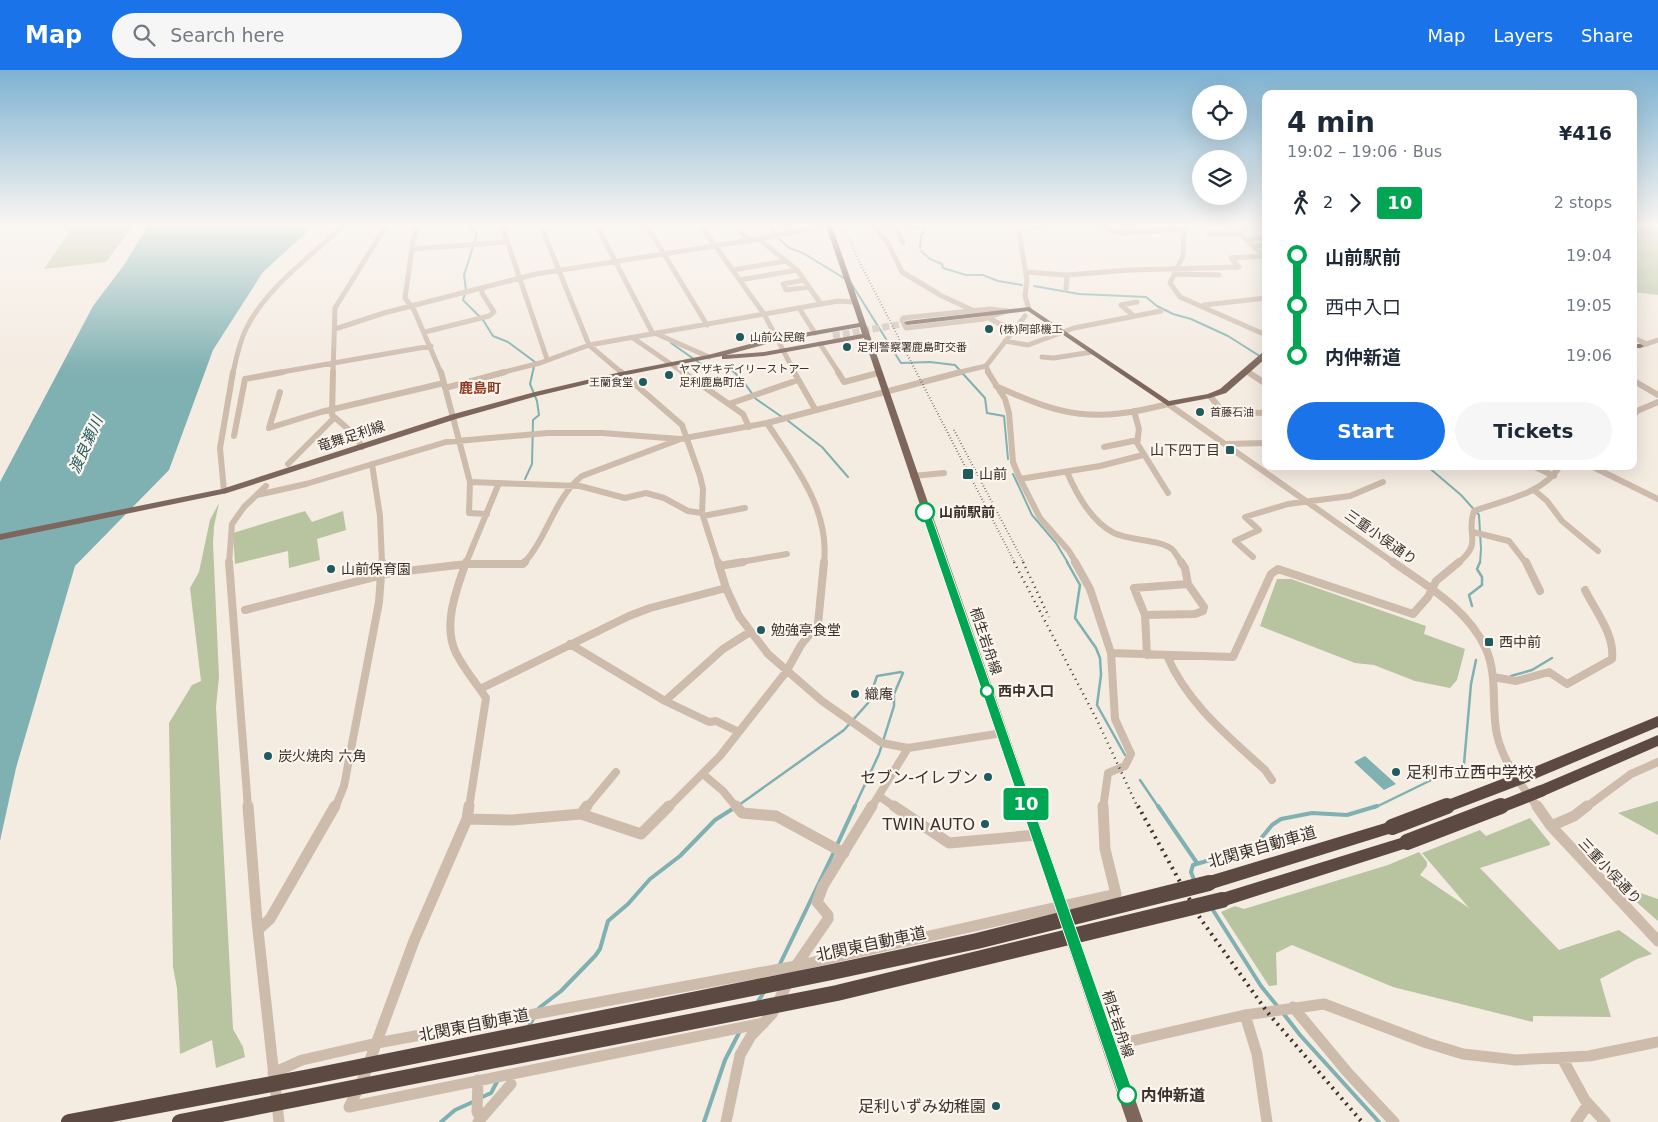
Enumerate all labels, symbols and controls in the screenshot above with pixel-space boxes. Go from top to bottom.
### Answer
search box [112,13,462,58]
text: Map [25,21,82,49]
icon: search [130,21,158,49]
text: Search here [170,24,284,46]
text: Map [1427,25,1465,46]
text: Layers [1493,25,1553,46]
text: Share [1581,25,1633,46]
map controls [1192,85,1247,205]
button: locate [1192,85,1247,140]
text: 4 min [1287,106,1375,139]
text: ¥416 [1559,122,1612,144]
text: 19:02 – 19:06 · Bus [1287,142,1442,161]
button: layers [1192,150,1247,205]
icon: walk [1287,189,1315,217]
icon: forward [1341,189,1369,217]
text: 10 [1387,192,1412,213]
text: 2 [1323,193,1333,212]
text: 2 stops [1554,193,1612,212]
text: 山前駅前 [1325,246,1401,268]
text: 19:04 [1566,246,1612,265]
text: 西中入口 [1325,296,1401,318]
text: 19:05 [1566,296,1612,315]
marker: (株)阿部機工 [983,323,995,335]
place label: (株)阿部機工 [999,323,1063,336]
marker: 山前公民館 [734,331,746,343]
place label: 山前公民館 [750,331,805,344]
marker: 足利警察署鹿島町交番 [841,341,853,353]
place label: 足利警察署鹿島町交番 [857,341,967,354]
text: 内仲新道 [1325,346,1401,368]
text: 19:06 [1566,346,1612,365]
place label: ヤマザキデイリーストアー 足利鹿島町店 [679,363,810,389]
marker: ヤマザキデイリーストアー 足利鹿島町店 [663,369,675,381]
place label: 王蘭食堂 [589,376,633,389]
marker: 王蘭食堂 [637,376,649,388]
district label: 鹿島町 [459,380,501,396]
button: Start [1287,402,1445,460]
button: Tickets [1455,402,1612,460]
marker: 首藤石油 [1194,406,1206,418]
place label: 首藤石油 [1210,406,1254,419]
water label: 渡良瀬川 [66,412,107,476]
street label: 竜舞足利線 [315,418,387,454]
place label: 山下四丁目 [1150,442,1220,458]
marker: 山下四丁目 [1224,444,1236,456]
place label: 山前 [979,466,1007,482]
marker: 山前 [961,467,975,481]
marker: 山前駅前 [915,502,935,522]
place label: 山前駅前 [939,504,995,520]
street label: 三重小俣通り [1342,506,1420,568]
place label: 山前保育園 [341,561,411,577]
marker: 山前保育園 [325,563,337,575]
street label: 桐生岩舟線 [967,605,1005,677]
place label: 勉強亭食堂 [771,622,841,638]
marker: 勉強亭食堂 [755,624,767,636]
place label: 西中前 [1499,634,1541,650]
marker: 西中前 [1483,636,1495,648]
place label: 西中入口 [998,683,1054,699]
marker: 西中入口 [980,684,994,698]
place label: 織庵 [865,686,893,702]
marker: 織庵 [849,688,861,700]
place label: 炭火焼肉 六角 [278,748,366,764]
marker: 炭火焼肉 六角 [262,750,274,762]
place label: 足利市立西中学校 [1406,763,1534,782]
marker: 足利市立西中学校 [1390,766,1402,778]
place label: セブン-イレブン [860,768,978,787]
marker: セブン-イレブン [982,771,994,783]
line badge: 10 [1004,788,1048,820]
text: 10 [1013,793,1039,814]
place label: TWIN AUTO [882,815,975,834]
marker: TWIN AUTO [979,818,991,830]
street label: 北関東自動車道 [1206,822,1318,872]
street label: 三重小俣通り [1576,835,1644,907]
street label: 北関東自動車道 [814,923,928,965]
street label: 桐生岩舟線 [1099,988,1137,1060]
street label: 北関東自動車道 [417,1005,531,1045]
marker: 内仲新道 [1117,1085,1137,1105]
place label: 内仲新道 [1141,1086,1205,1105]
place label: 足利いずみ幼稚園 [858,1097,986,1116]
marker: 足利いずみ幼稚園 [990,1100,1002,1112]

